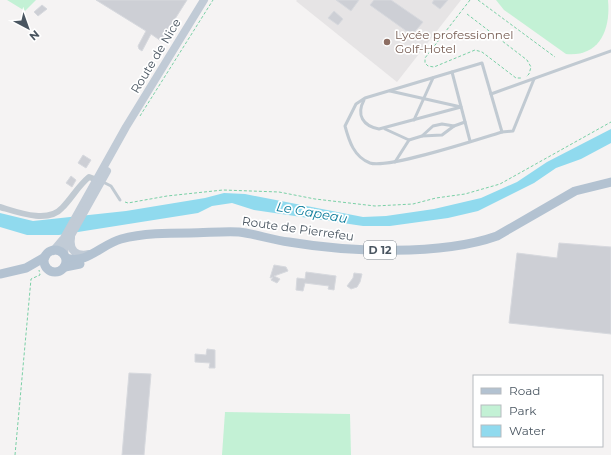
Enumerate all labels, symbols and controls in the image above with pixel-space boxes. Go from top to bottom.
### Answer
north arrow [8,8,48,48]
street label: Route de Nice [127,16,184,96]
text: N [27,27,43,44]
place label: Lycée professionnel Golf-Hotel [395,27,513,56]
marker: Lycée professionnel Golf-Hotel [382,37,392,47]
water label: Le Gapeau [275,198,349,226]
street label: Route de Pierrefeu [241,213,355,244]
road number: D 12 [364,241,396,259]
legend [473,375,603,447]
text: Road [509,383,540,398]
text: Park [509,403,537,418]
text: Water [509,423,546,438]

